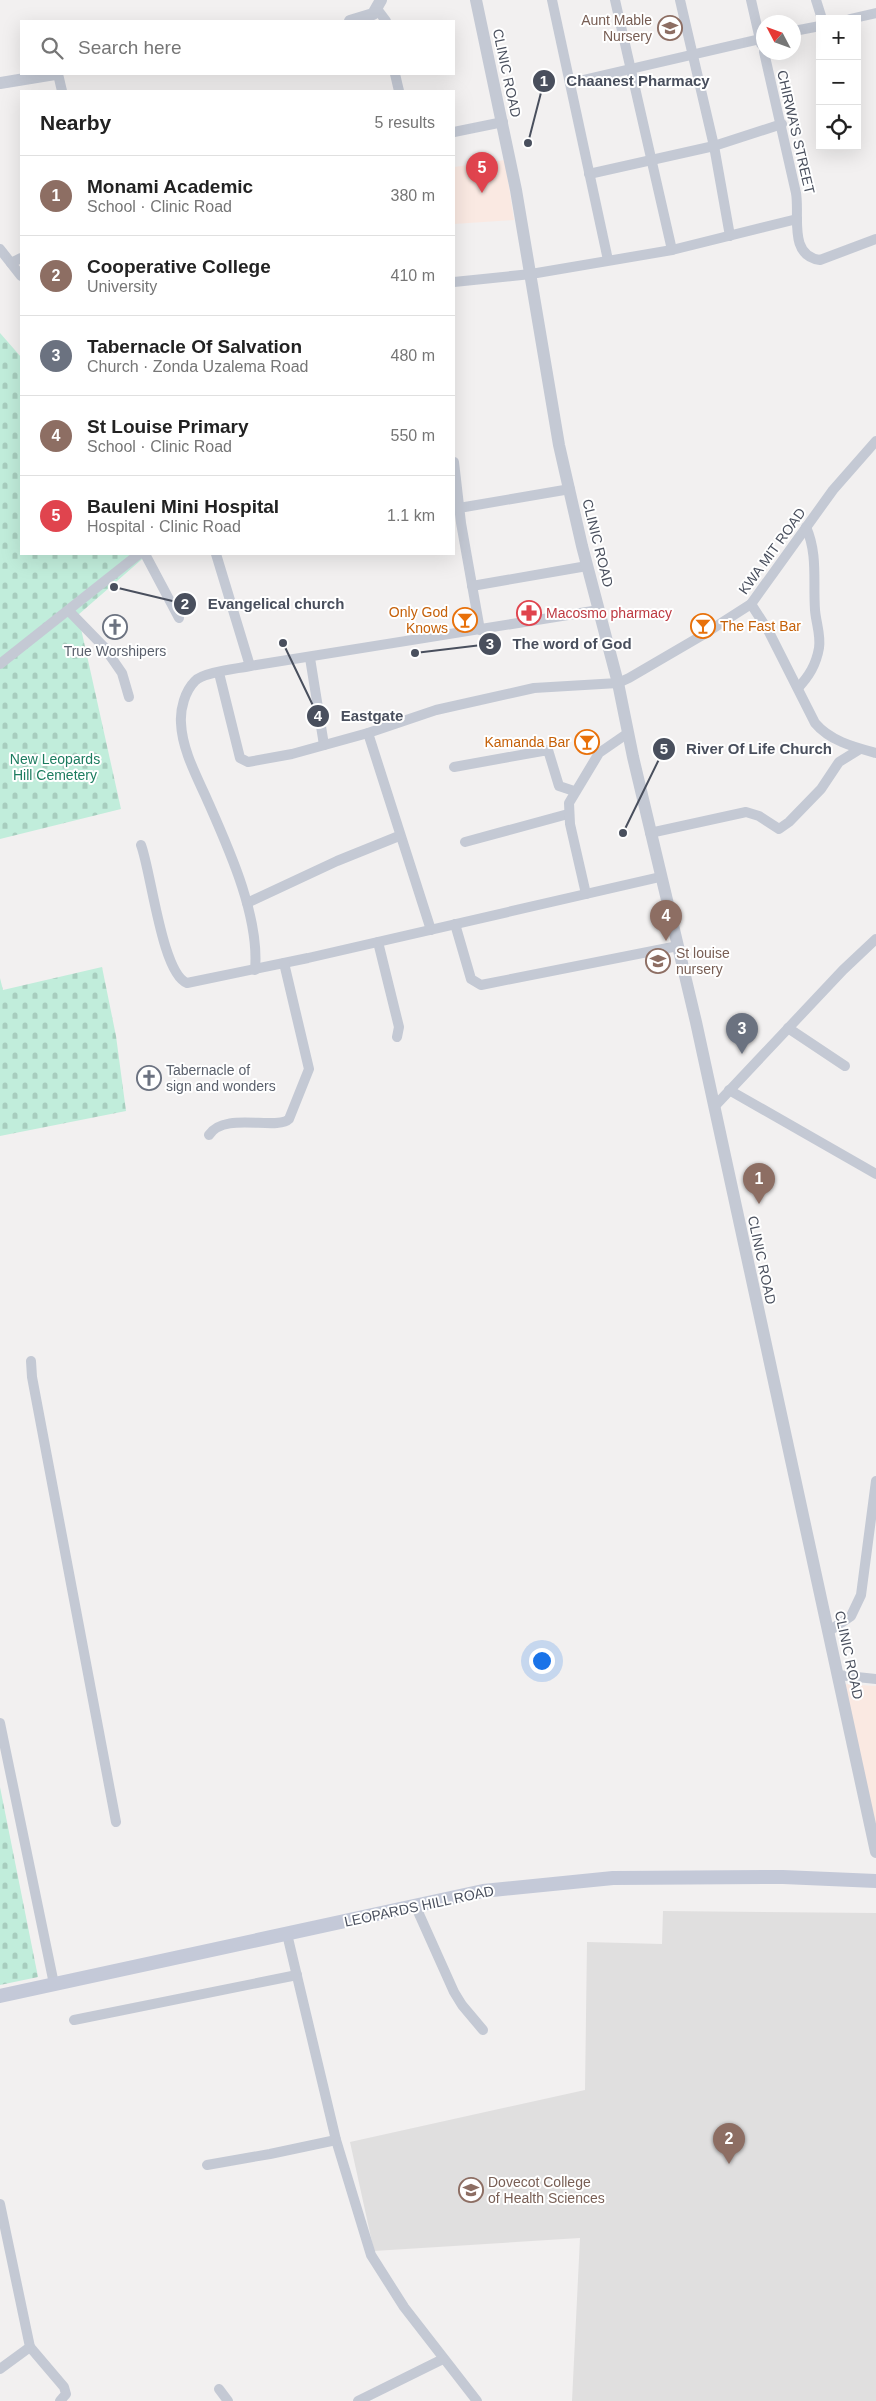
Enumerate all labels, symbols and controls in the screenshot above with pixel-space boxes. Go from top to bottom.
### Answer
place label: Aunt Mable Nursery [581,12,652,44]
school or university icon: Aunt Mable Nursery [657,15,683,41]
north arrow [756,15,801,60]
map controls [816,15,861,150]
button: + [816,15,861,60]
search box [20,20,455,75]
street label: CLINIC ROAD [490,27,524,119]
icon: search [38,34,66,62]
text: Search here [78,37,182,58]
button: − [816,60,861,105]
callout: Chaanest Pharmacy [532,66,720,96]
street label: CHIRWA’S STREET [774,69,818,196]
text: 1 [540,72,548,89]
text: Chaanest Pharmacy [566,72,710,89]
button: locate [816,105,861,150]
text: Nearby [40,111,111,134]
text: 5 results [375,114,435,131]
pin: 5 [466,152,498,193]
text: Monami Academic [87,176,253,197]
text: 1 [52,187,60,204]
text: 380 m [391,187,435,204]
text: School · Clinic Road [87,198,232,215]
text: Cooperative College [87,256,271,277]
text: 2 [52,267,60,284]
text: 410 m [391,267,435,284]
text: University [87,278,157,295]
text: Tabernacle Of Salvation [87,336,302,357]
text: 3 [52,347,60,364]
text: 480 m [391,347,435,364]
text: Church · Zonda Uzalema Road [87,358,308,375]
text: St Louise Primary [87,416,249,437]
text: 4 [52,427,60,444]
text: 550 m [391,427,435,444]
text: School · Clinic Road [87,438,232,455]
text: Bauleni Mini Hospital [87,496,279,517]
street label: CLINIC ROAD [579,497,617,589]
street label: KWA MIT ROAD [735,505,809,597]
text: 5 [52,507,60,524]
text: 1.1 km [387,507,435,524]
text: Hospital · Clinic Road [87,518,241,535]
callout: Evangelical church [172,589,354,619]
text: 2 [181,595,189,612]
text: Evangelical church [208,595,344,612]
pharmacy icon: Macosmo pharmacy [516,600,542,626]
place label: Only God Knows [389,604,448,636]
place label: Macosmo pharmacy [546,605,672,621]
bar icon: Only God Knows [452,607,478,633]
bar icon: The Fast Bar [690,613,716,639]
church icon: True Worshipers [102,614,128,640]
place label: The Fast Bar [720,618,801,634]
callout: The word of God [478,629,642,659]
text: 3 [486,635,494,652]
text: The word of God [512,635,632,652]
place label: True Worshipers [64,643,166,659]
callout: Eastgate [306,701,413,731]
text: 4 [314,707,323,724]
text: Eastgate [341,707,403,724]
bar icon: Kamanda Bar [574,729,600,755]
place label: Kamanda Bar [484,734,570,750]
callout: River Of Life Church [652,734,842,764]
text: 5 [660,740,668,757]
text: River Of Life Church [686,740,832,757]
park label: New Leopards Hill Cemetery [10,751,100,783]
pin: 4 [650,900,682,941]
place label: St louise nursery [676,945,730,977]
school or university icon: St louise nursery [645,948,671,974]
pin: 3 [726,1013,758,1054]
place label: Tabernacle of sign and wonders [166,1062,276,1094]
church icon: Tabernacle of sign and wonders [136,1065,162,1091]
pin: 1 [743,1163,775,1204]
street label: CLINIC ROAD [745,1214,779,1306]
street label: CLINIC ROAD [832,1609,866,1701]
your location [529,1648,555,1674]
street label: LEOPARDS HILL ROAD [343,1882,495,1930]
pin: 2 [713,2123,745,2164]
place label: Dovecot College of Health Sciences [488,2174,605,2206]
school or university icon: Dovecot College of Health Sciences [458,2177,484,2203]

